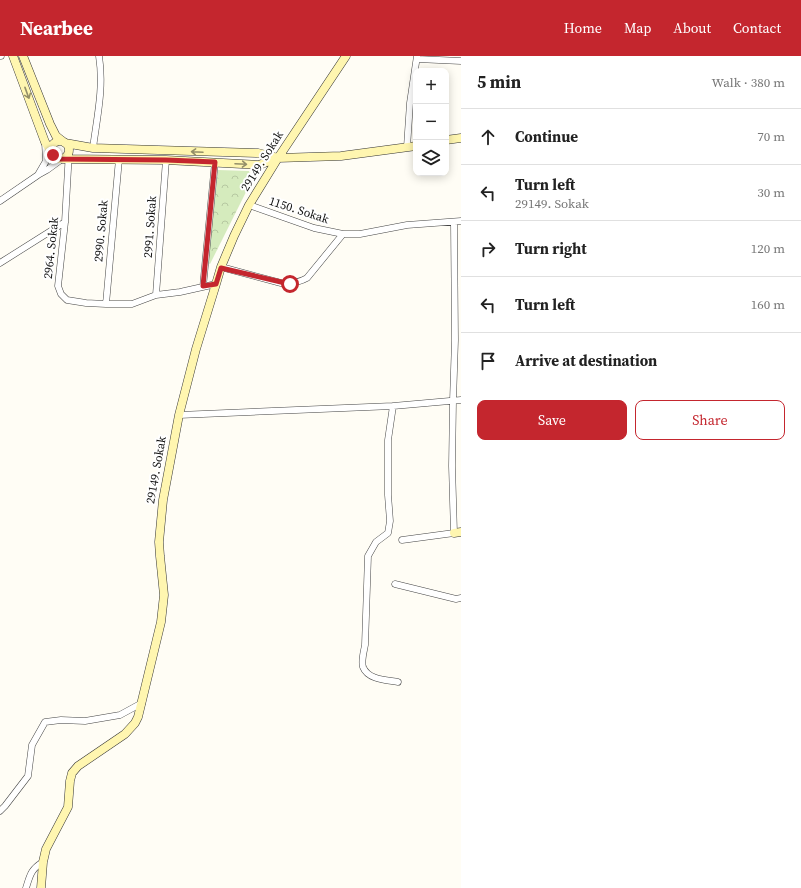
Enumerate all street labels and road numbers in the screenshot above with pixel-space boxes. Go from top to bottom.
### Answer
street label: 29149. Sokak [237,127,287,194]
street label: 1150. Sokak [267,193,331,227]
street label: 2991. Sokak [140,195,160,259]
street label: 2990. Sokak [90,199,112,263]
street label: 2964. Sokak [40,216,62,280]
street label: 29149. Sokak [142,435,170,505]

